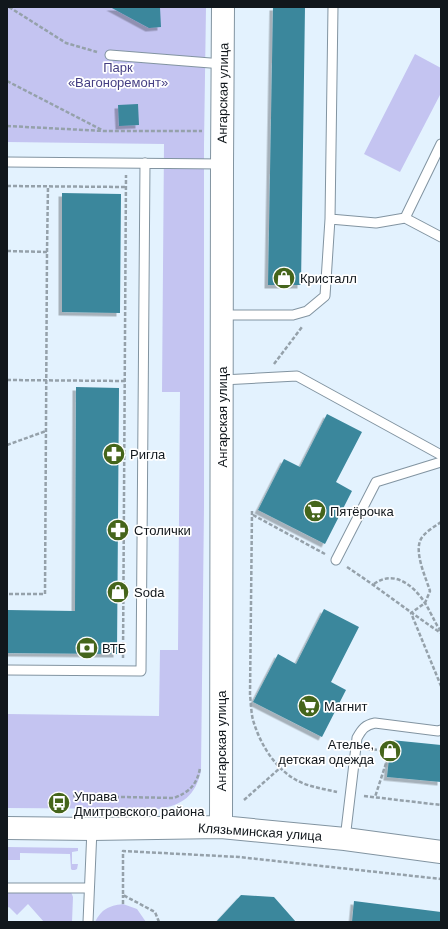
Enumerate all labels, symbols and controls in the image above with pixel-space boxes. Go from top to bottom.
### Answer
street label: Ангарская улица [215,42,231,144]
park label: Парк «Вагоноремонт» [68,60,168,90]
shop icon: Кристалл [271,265,297,291]
place label: Кристалл [300,271,357,286]
street label: Ангарская улица [215,366,230,467]
pharmacy icon: Ригла [101,441,127,467]
place label: Ригла [130,447,166,462]
supermarket icon: Пятёрочка [302,498,328,524]
place label: Пятёрочка [330,504,394,519]
pharmacy icon: Столички [105,517,131,543]
place label: Столички [134,523,191,538]
shop icon: Soda [105,579,131,605]
place label: Soda [134,585,165,600]
bank icon: ВТБ [74,635,100,661]
place label: ВТБ [102,641,126,656]
street label: Ангарская улица [214,690,229,791]
supermarket icon: Магнит [296,693,322,719]
place label: Магнит [324,699,367,714]
place label: Ателье, детская одежда [278,737,375,767]
shop icon: Ателье, детская одежда [377,738,403,764]
place label: Управа Дмитровского района [74,789,205,819]
bus stop icon: Управа Дмитровского района [46,790,72,816]
street label: Клязьминская улица [197,820,323,844]

